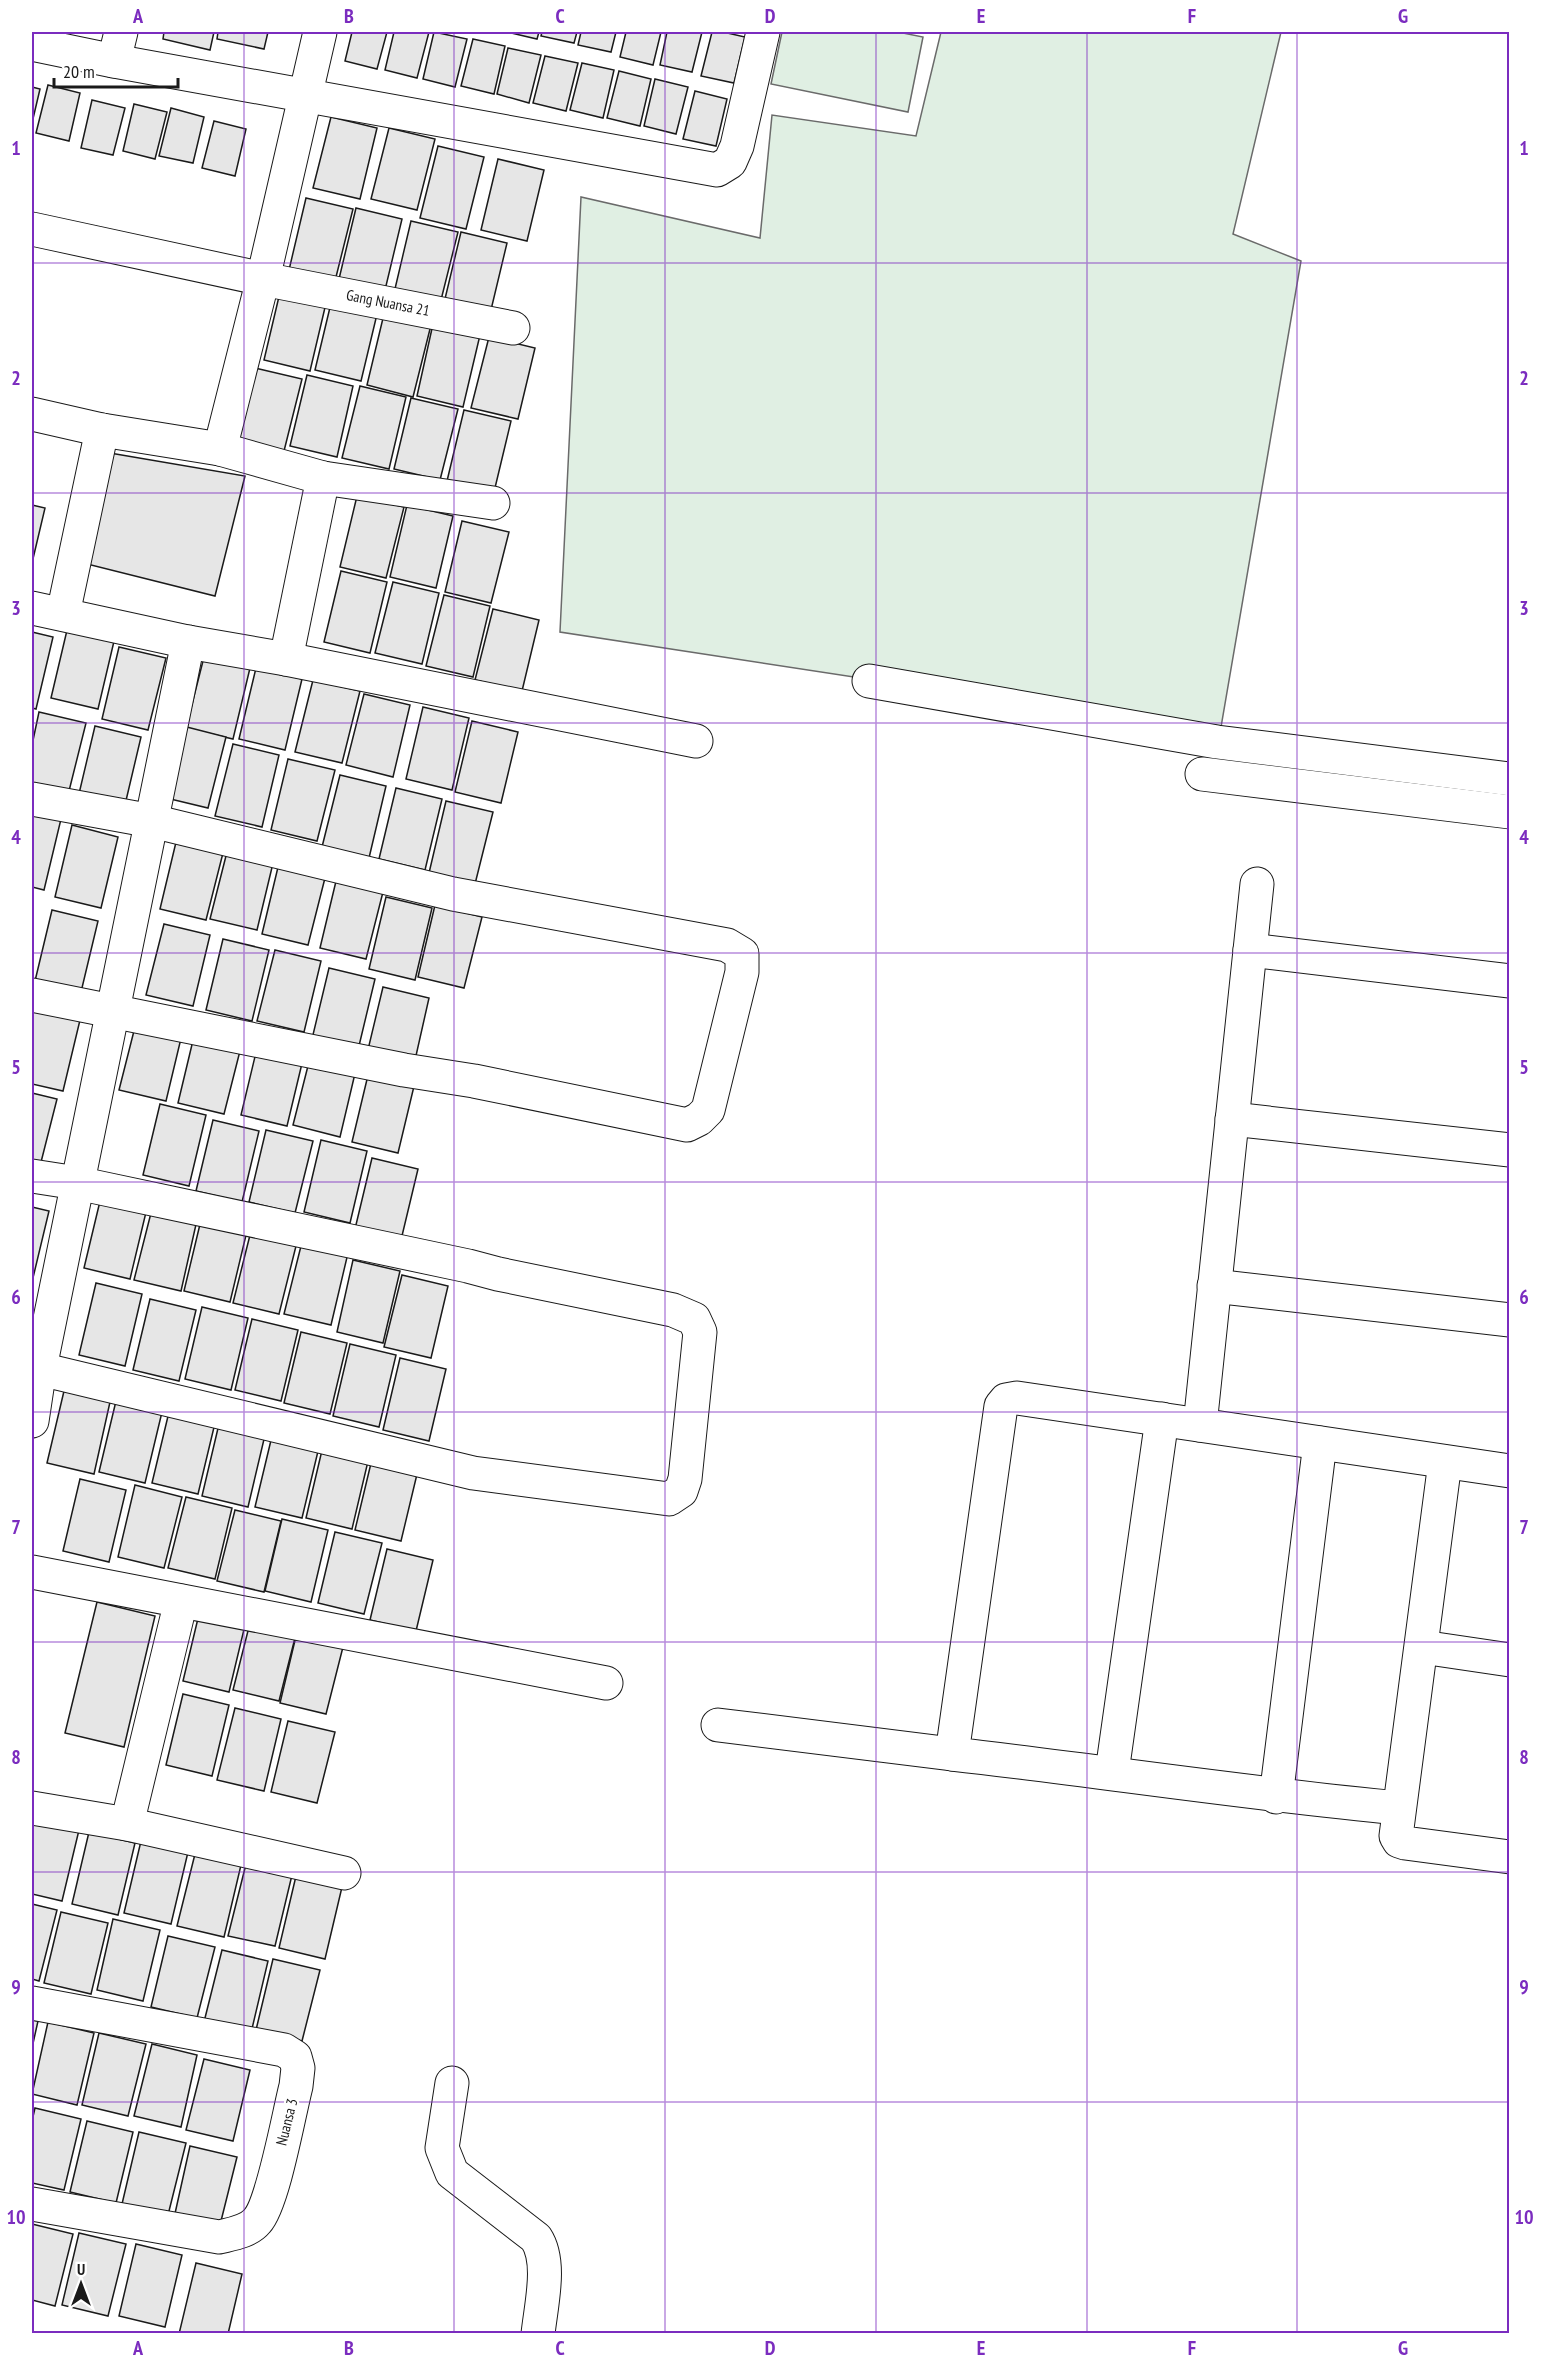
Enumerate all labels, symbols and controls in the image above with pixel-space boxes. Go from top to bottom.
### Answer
text: A [132,3,144,29]
text: B [344,3,354,29]
text: C [555,3,565,29]
text: D [765,3,776,29]
text: E [977,3,985,29]
text: F [1188,3,1196,29]
text: G [1398,3,1408,29]
scale bar [54,51,178,89]
text: 20 m [63,60,95,83]
text: 1 [11,135,21,161]
text: 1 [1519,135,1529,161]
street label: Gang Nuansa 21 [345,285,431,320]
text: 2 [11,365,21,391]
text: 2 [1519,365,1529,391]
text: 3 [11,595,21,621]
text: 3 [1519,595,1529,621]
text: 4 [11,824,21,850]
text: 4 [1519,824,1529,850]
text: 5 [11,1054,21,1080]
text: 5 [1519,1054,1529,1080]
text: 6 [11,1284,21,1310]
text: 6 [1519,1284,1529,1310]
text: 7 [11,1514,21,1540]
text: 7 [1519,1514,1529,1540]
text: 8 [11,1744,21,1770]
text: 8 [1519,1744,1529,1770]
text: 9 [11,1974,21,2000]
text: 9 [1519,1974,1529,2000]
street label: Nuansa 3 [271,2096,302,2148]
text: 10 [6,2204,26,2230]
text: 10 [1514,2204,1534,2230]
north arrow [51,2254,111,2314]
text: U [77,2259,85,2279]
text: A [132,2335,144,2361]
text: B [344,2335,354,2361]
text: C [555,2335,565,2361]
text: D [765,2335,776,2361]
text: E [977,2335,985,2361]
text: F [1188,2335,1196,2361]
text: G [1398,2335,1408,2361]

